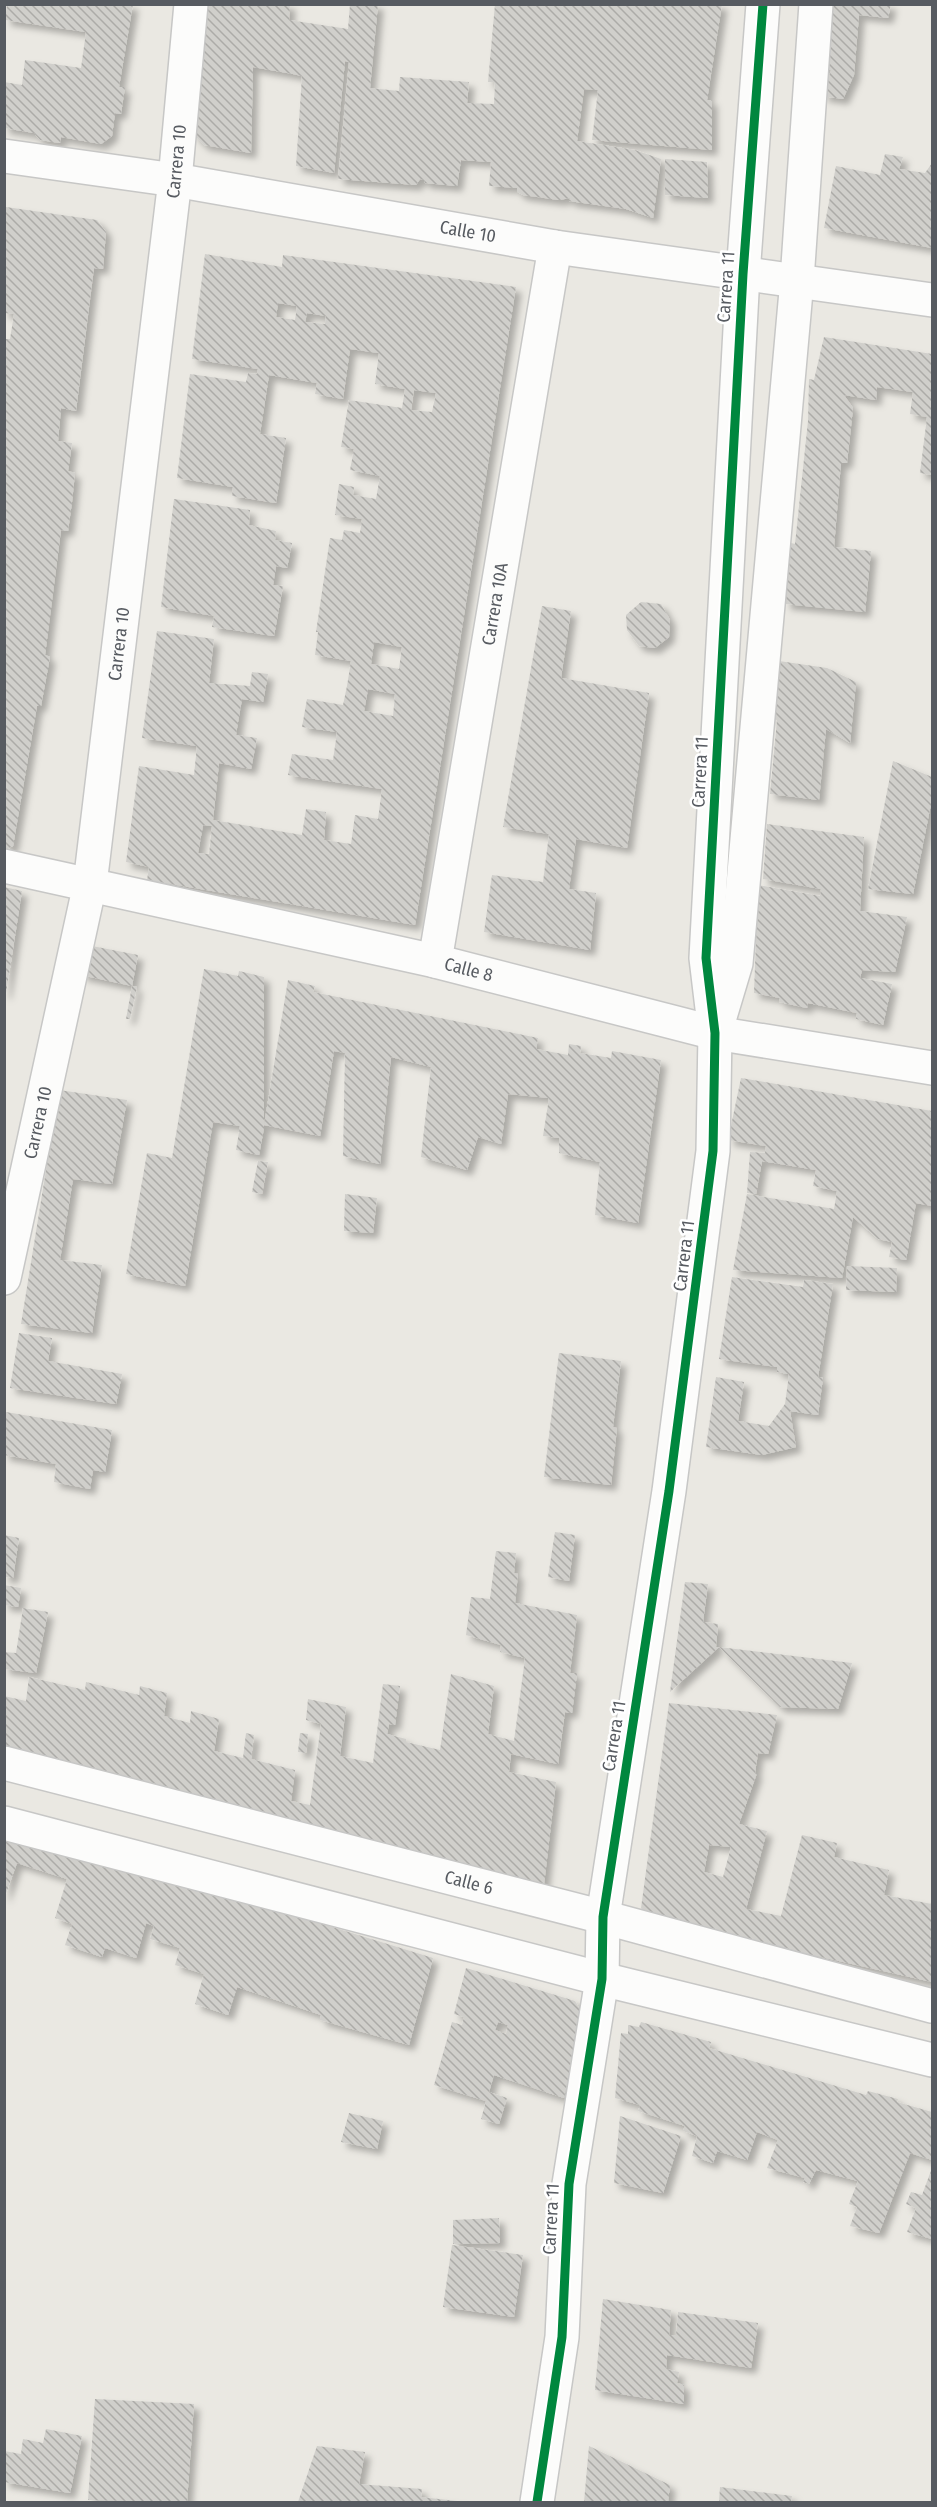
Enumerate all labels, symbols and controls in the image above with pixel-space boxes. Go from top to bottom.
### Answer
street label: Carrera 10 [162,124,191,200]
street label: Calle 10 [438,216,498,247]
street label: Carrera 11 [713,251,739,323]
street label: Carrera 10A [477,561,513,647]
street label: Carrera 10 [104,606,134,682]
street label: Carrera 11 [687,736,713,808]
street label: Calle 8 [442,953,495,986]
street label: Carrera 10 [19,1084,57,1161]
street label: Carrera 11 [669,1219,699,1293]
street label: Carrera 11 [598,1699,630,1773]
street label: Calle 6 [442,1866,495,1899]
street label: Carrera 11 [538,2183,564,2255]

